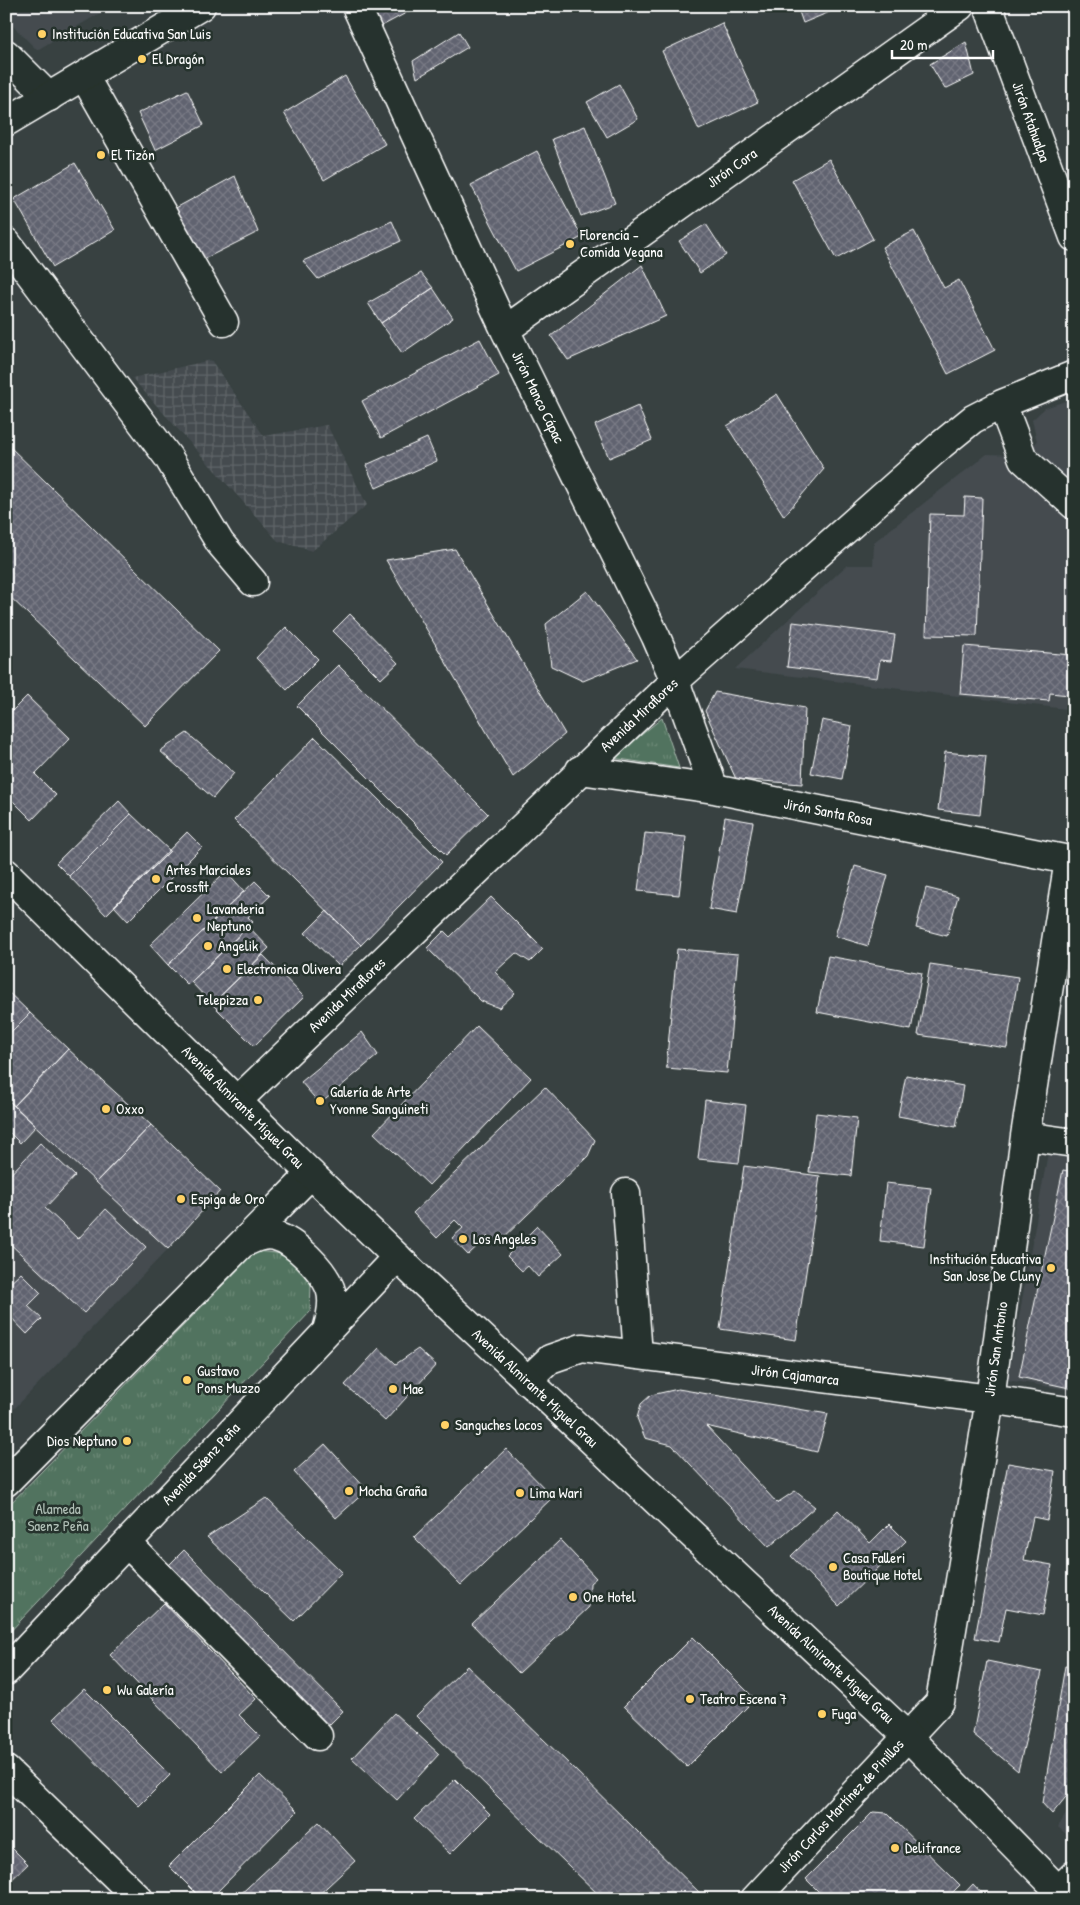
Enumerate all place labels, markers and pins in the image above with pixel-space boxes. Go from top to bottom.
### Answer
place label: Institución Educativa San Luis [52,23,211,44]
marker: Institución Educativa San Luis [36,28,48,40]
place label: El Dragón [152,48,205,69]
marker: El Dragón [136,53,148,65]
place label: El Tizón [111,144,155,165]
marker: El Tizón [95,149,107,161]
place label: Florencia - Comida Vegana [579,224,663,262]
marker: Florencia - Comida Vegana [564,238,576,250]
place label: Artes Marciales Crossfit [166,859,251,897]
marker: Artes Marciales Crossfit [150,873,162,885]
place label: Lavanderia Neptuno [207,898,264,936]
marker: Lavanderia Neptuno [191,912,203,924]
place label: Angelik [218,935,258,956]
marker: Angelik [202,940,214,952]
place label: Electronica Olivera [237,958,341,979]
marker: Electronica Olivera [221,963,233,975]
place label: Telepizza [197,989,248,1010]
marker: Telepizza [252,994,264,1006]
place label: Galería de Arte Yvonne Sanguineti [330,1081,429,1119]
marker: Galería de Arte Yvonne Sanguineti [314,1095,326,1107]
place label: Oxxo [116,1098,144,1119]
marker: Oxxo [100,1103,112,1115]
place label: Espiga de Oro [191,1188,265,1209]
marker: Espiga de Oro [175,1193,187,1205]
place label: Los Angeles [473,1228,537,1249]
marker: Los Angeles [457,1233,469,1245]
place label: Institución Educativa San Jose De Cluny [929,1248,1041,1286]
marker: Institución Educativa San Jose De Cluny [1045,1262,1057,1274]
place label: Gustavo Pons Muzzo [197,1360,260,1398]
marker: Gustavo Pons Muzzo [181,1374,193,1386]
place label: Mae [403,1378,424,1399]
marker: Mae [387,1383,399,1395]
place label: Sanguches locos [455,1414,542,1435]
marker: Sanguches locos [439,1419,451,1431]
place label: Dios Neptuno [47,1430,117,1451]
marker: Dios Neptuno [121,1435,133,1447]
place label: Mocha Graña [359,1480,427,1501]
place label: Lima Wari [530,1482,583,1503]
marker: Mocha Graña [343,1485,355,1497]
marker: Lima Wari [514,1487,526,1499]
place label: Casa Falleri Boutique Hotel [843,1547,922,1585]
marker: Casa Falleri Boutique Hotel [827,1561,839,1573]
place label: One Hotel [583,1586,636,1607]
marker: One Hotel [567,1591,579,1603]
place label: Wu Galería [117,1679,174,1700]
marker: Wu Galería [101,1684,113,1696]
place label: Teatro Escena 7 [700,1688,787,1709]
marker: Teatro Escena 7 [684,1693,696,1705]
place label: Fuga [831,1703,856,1724]
marker: Fuga [816,1708,828,1720]
place label: Delifrance [905,1837,961,1858]
marker: Delifrance [889,1842,901,1854]

